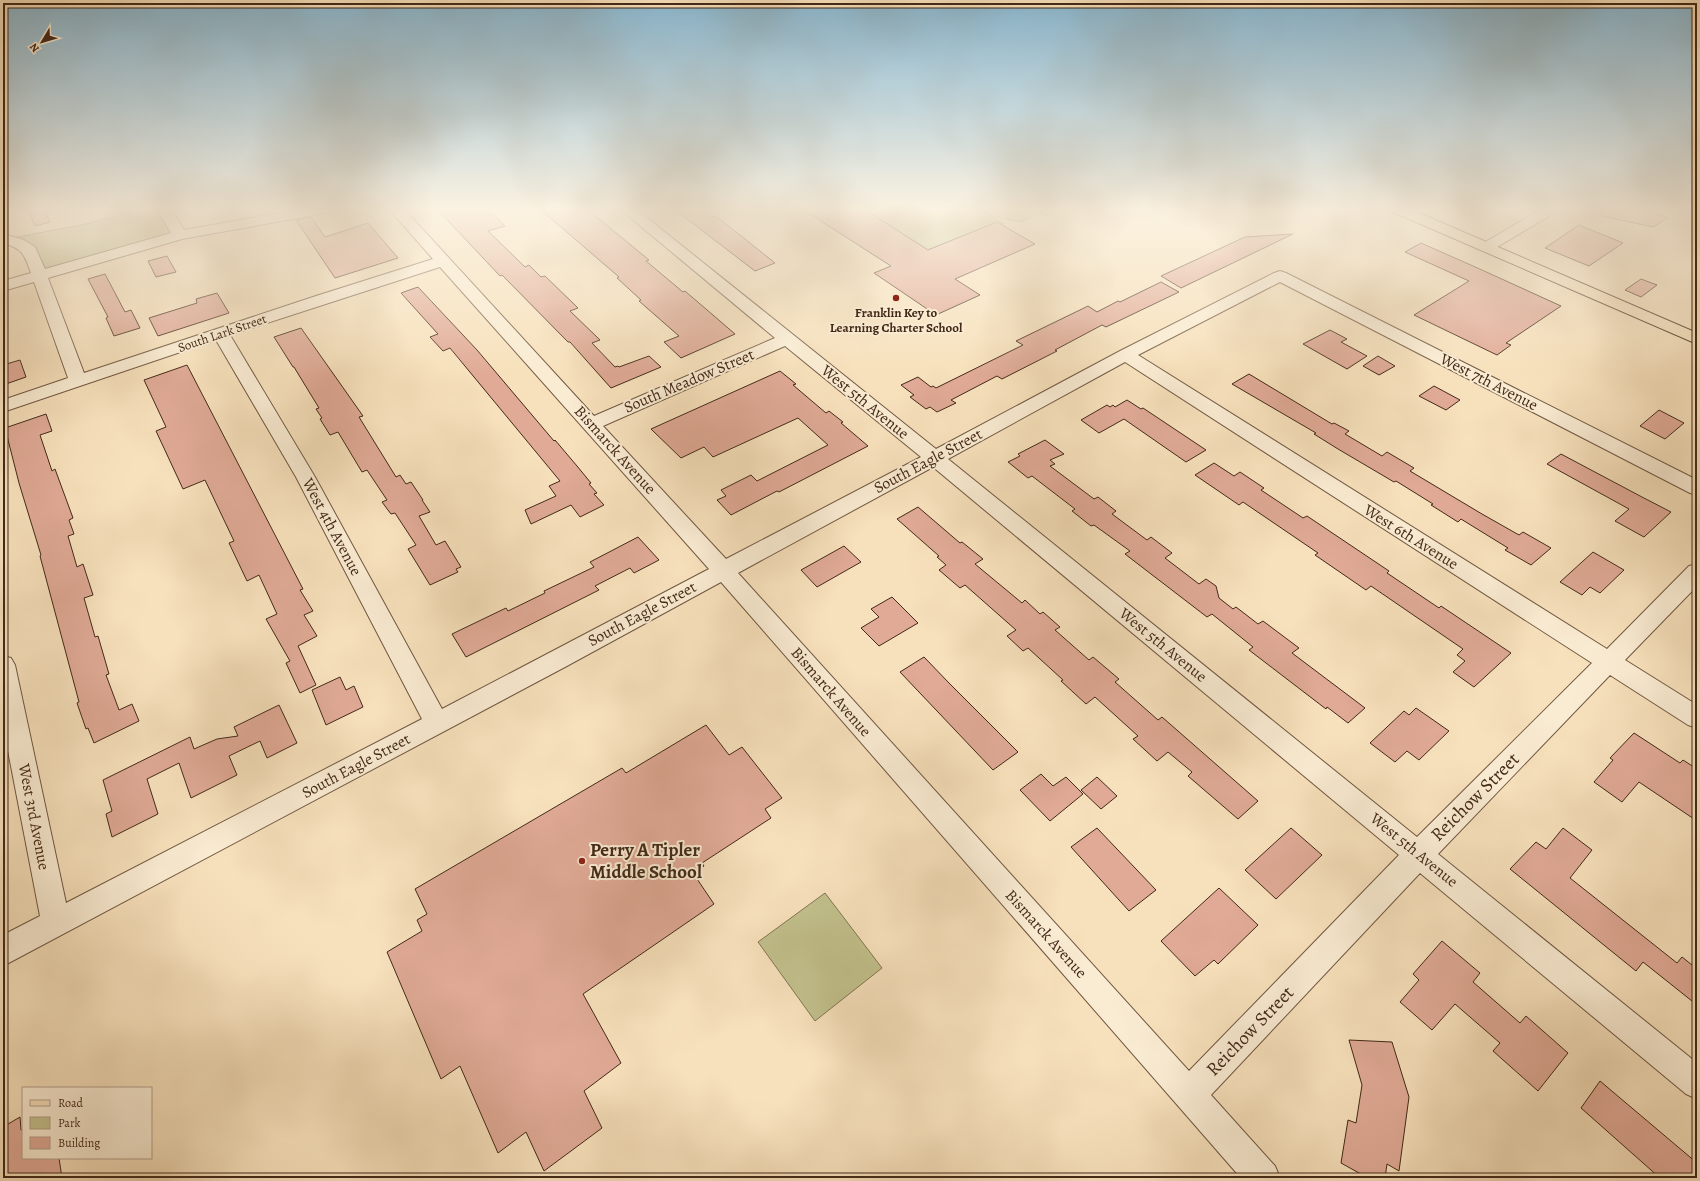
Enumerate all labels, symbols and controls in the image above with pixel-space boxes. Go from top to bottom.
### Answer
north arrow [22,22,62,62]
text: N [26,40,43,56]
marker: Franklin Key to Learning Charter School [891,293,901,303]
place label: Franklin Key to Learning Charter School [830,304,963,336]
street label: South Lark Street [175,310,269,356]
street label: South Meadow Street [620,344,758,418]
street label: West 7th Avenue [1435,347,1542,416]
street label: West 5th Avenue [816,359,914,444]
street label: Bismarck Avenue [569,401,661,499]
street label: South Eagle Street [870,423,986,499]
street label: West 4th Avenue [297,473,367,580]
street label: West 6th Avenue [1359,499,1463,575]
street label: South Eagle Street [584,576,700,652]
street label: West 5th Avenue [1114,602,1212,687]
street label: Bismarck Avenue [786,642,876,742]
street label: South Eagle Street [298,728,414,804]
street label: Reichow Street [1425,747,1525,847]
street label: West 3rd Avenue [13,761,55,872]
street label: West 5th Avenue [1365,807,1463,892]
place label: Perry A Tipler Middle School [590,837,702,885]
marker: Perry A Tipler Middle School [577,856,587,866]
street label: Bismarck Avenue [1000,885,1092,983]
street label: Reichow Street [1200,980,1300,1082]
legend [22,1087,152,1159]
text: Road [58,1095,84,1111]
text: Park [58,1115,81,1131]
text: Building [58,1135,100,1151]

